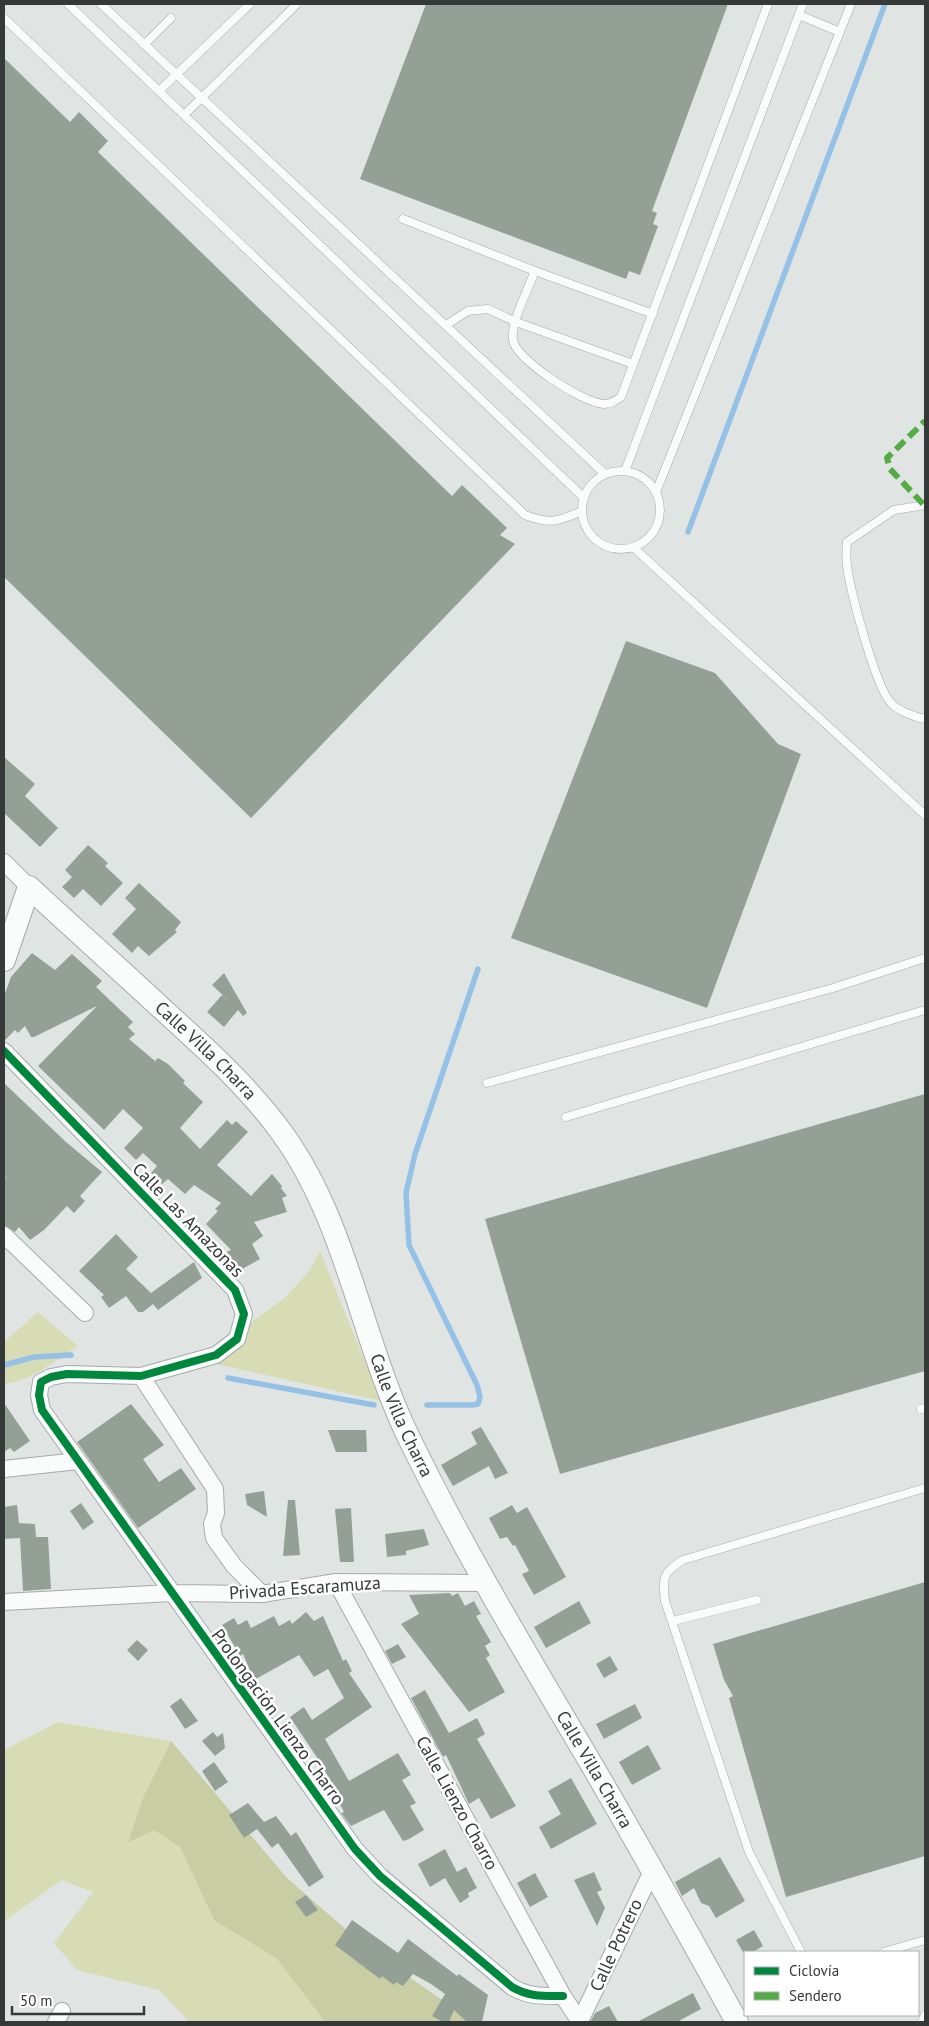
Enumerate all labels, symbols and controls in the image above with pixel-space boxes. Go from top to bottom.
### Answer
street label: Calle Villa Charra [150,996,262,1104]
street label: Calle Las Amazonas [128,1157,249,1282]
street label: Calle Villa Charra [365,1350,439,1481]
street label: Privada Escaramuza [228,1571,382,1604]
street label: Prolongación Lienzo Charro [207,1624,350,1809]
street label: Calle Villa Charra [551,1706,638,1832]
street label: Calle Lienzo Charro [411,1732,504,1874]
street label: Calle Potrero [584,1895,647,1995]
legend [744,1951,919,2016]
text: Ciclovía [789,1961,839,1980]
scale bar [12,1984,145,2016]
text: Sendero [789,1986,842,2005]
text: 50 m [20,1991,53,2010]

